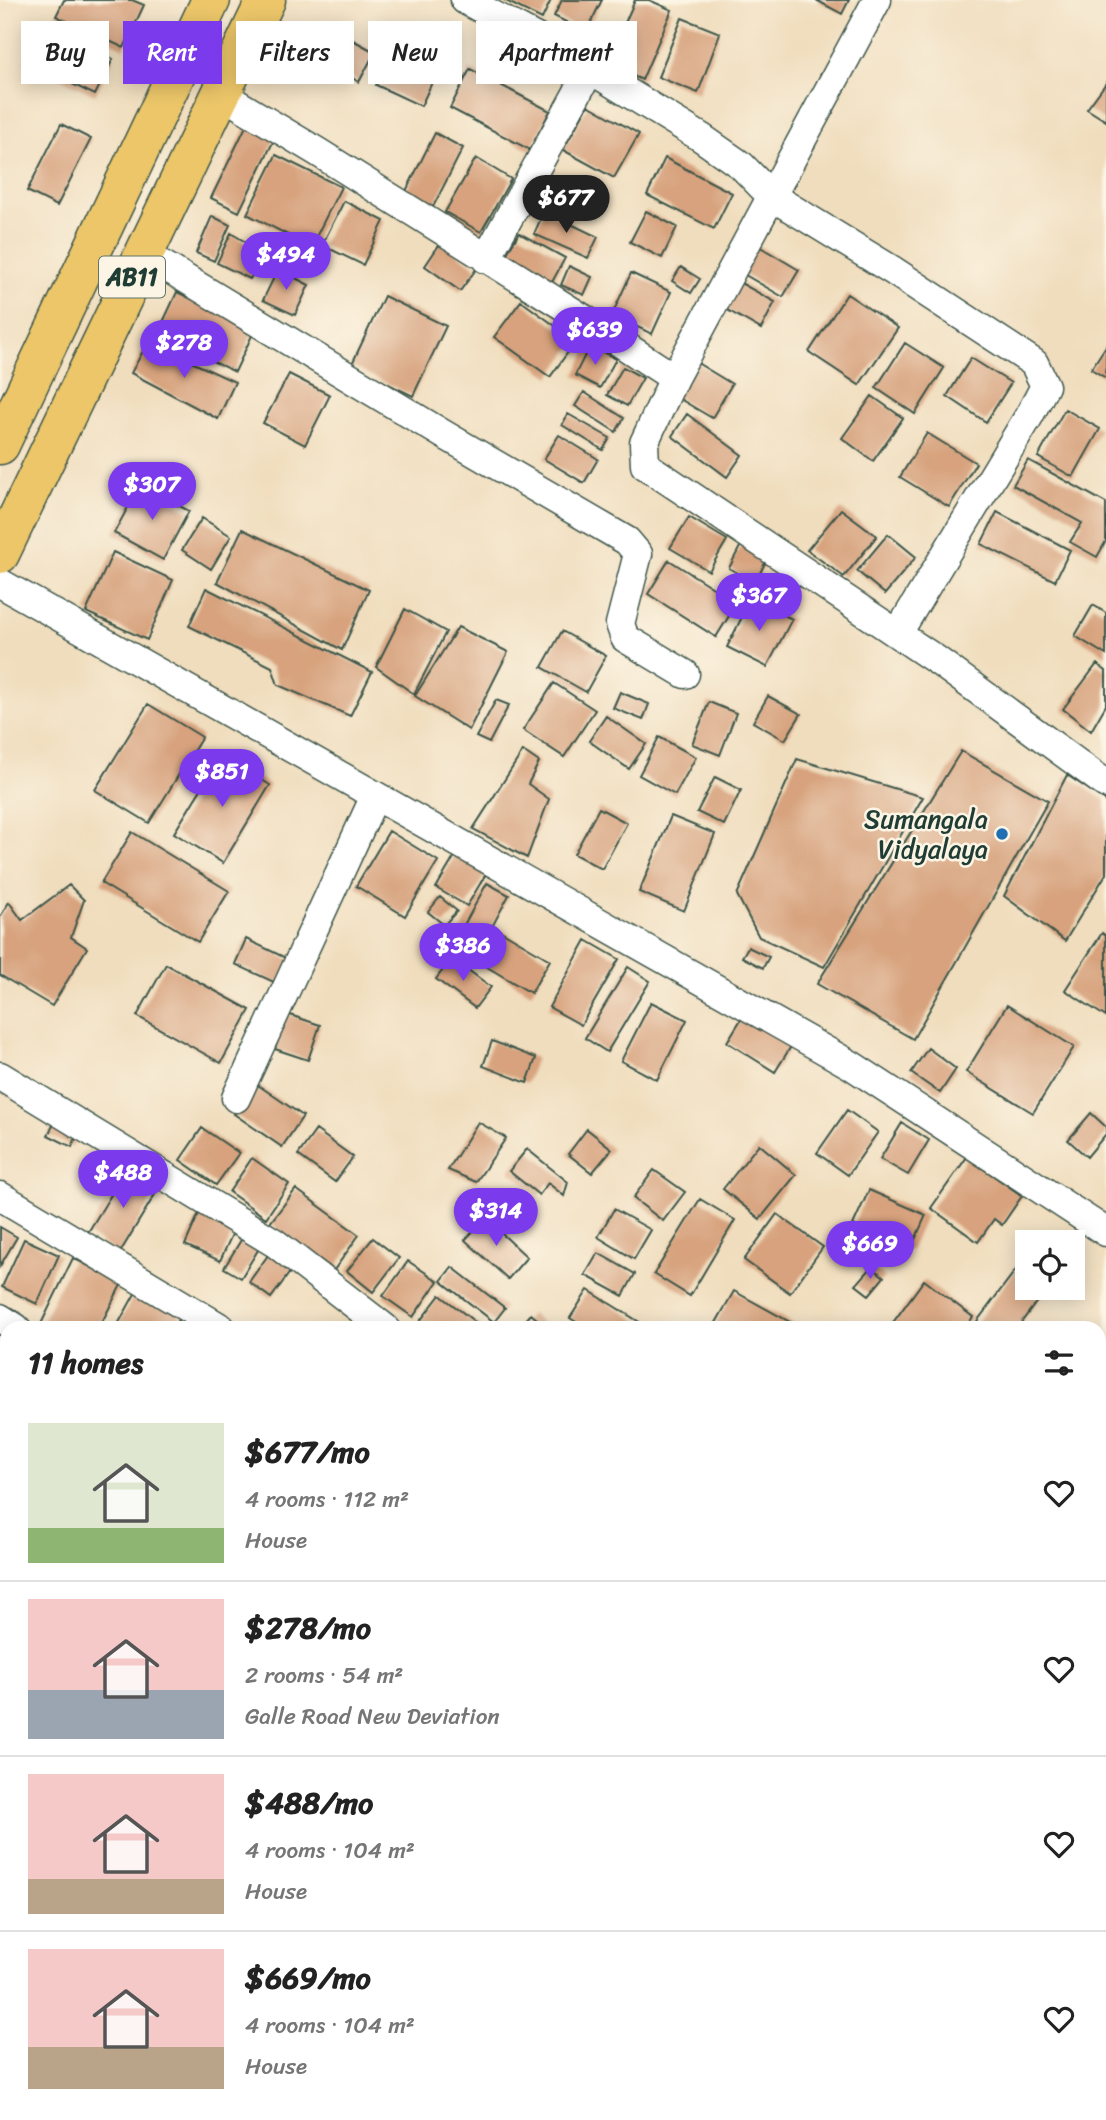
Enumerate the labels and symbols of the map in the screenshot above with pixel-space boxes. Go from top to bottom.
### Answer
pin: $677 [525,176,607,235]
pin: $494 [245,232,327,292]
road number: AB11 [99,256,165,298]
pin: $639 [554,308,636,367]
pin: $278 [143,320,225,380]
pin: $307 [111,462,193,522]
pin: $367 [718,574,800,633]
pin: $851 [181,750,263,809]
place label: Sumangala Vidyalaya [864,796,988,872]
marker: Sumangala Vidyalaya [994,826,1010,842]
pin: $386 [422,923,504,983]
pin: $488 [82,1150,164,1210]
pin: $314 [455,1188,537,1248]
pin: $669 [829,1222,911,1281]

